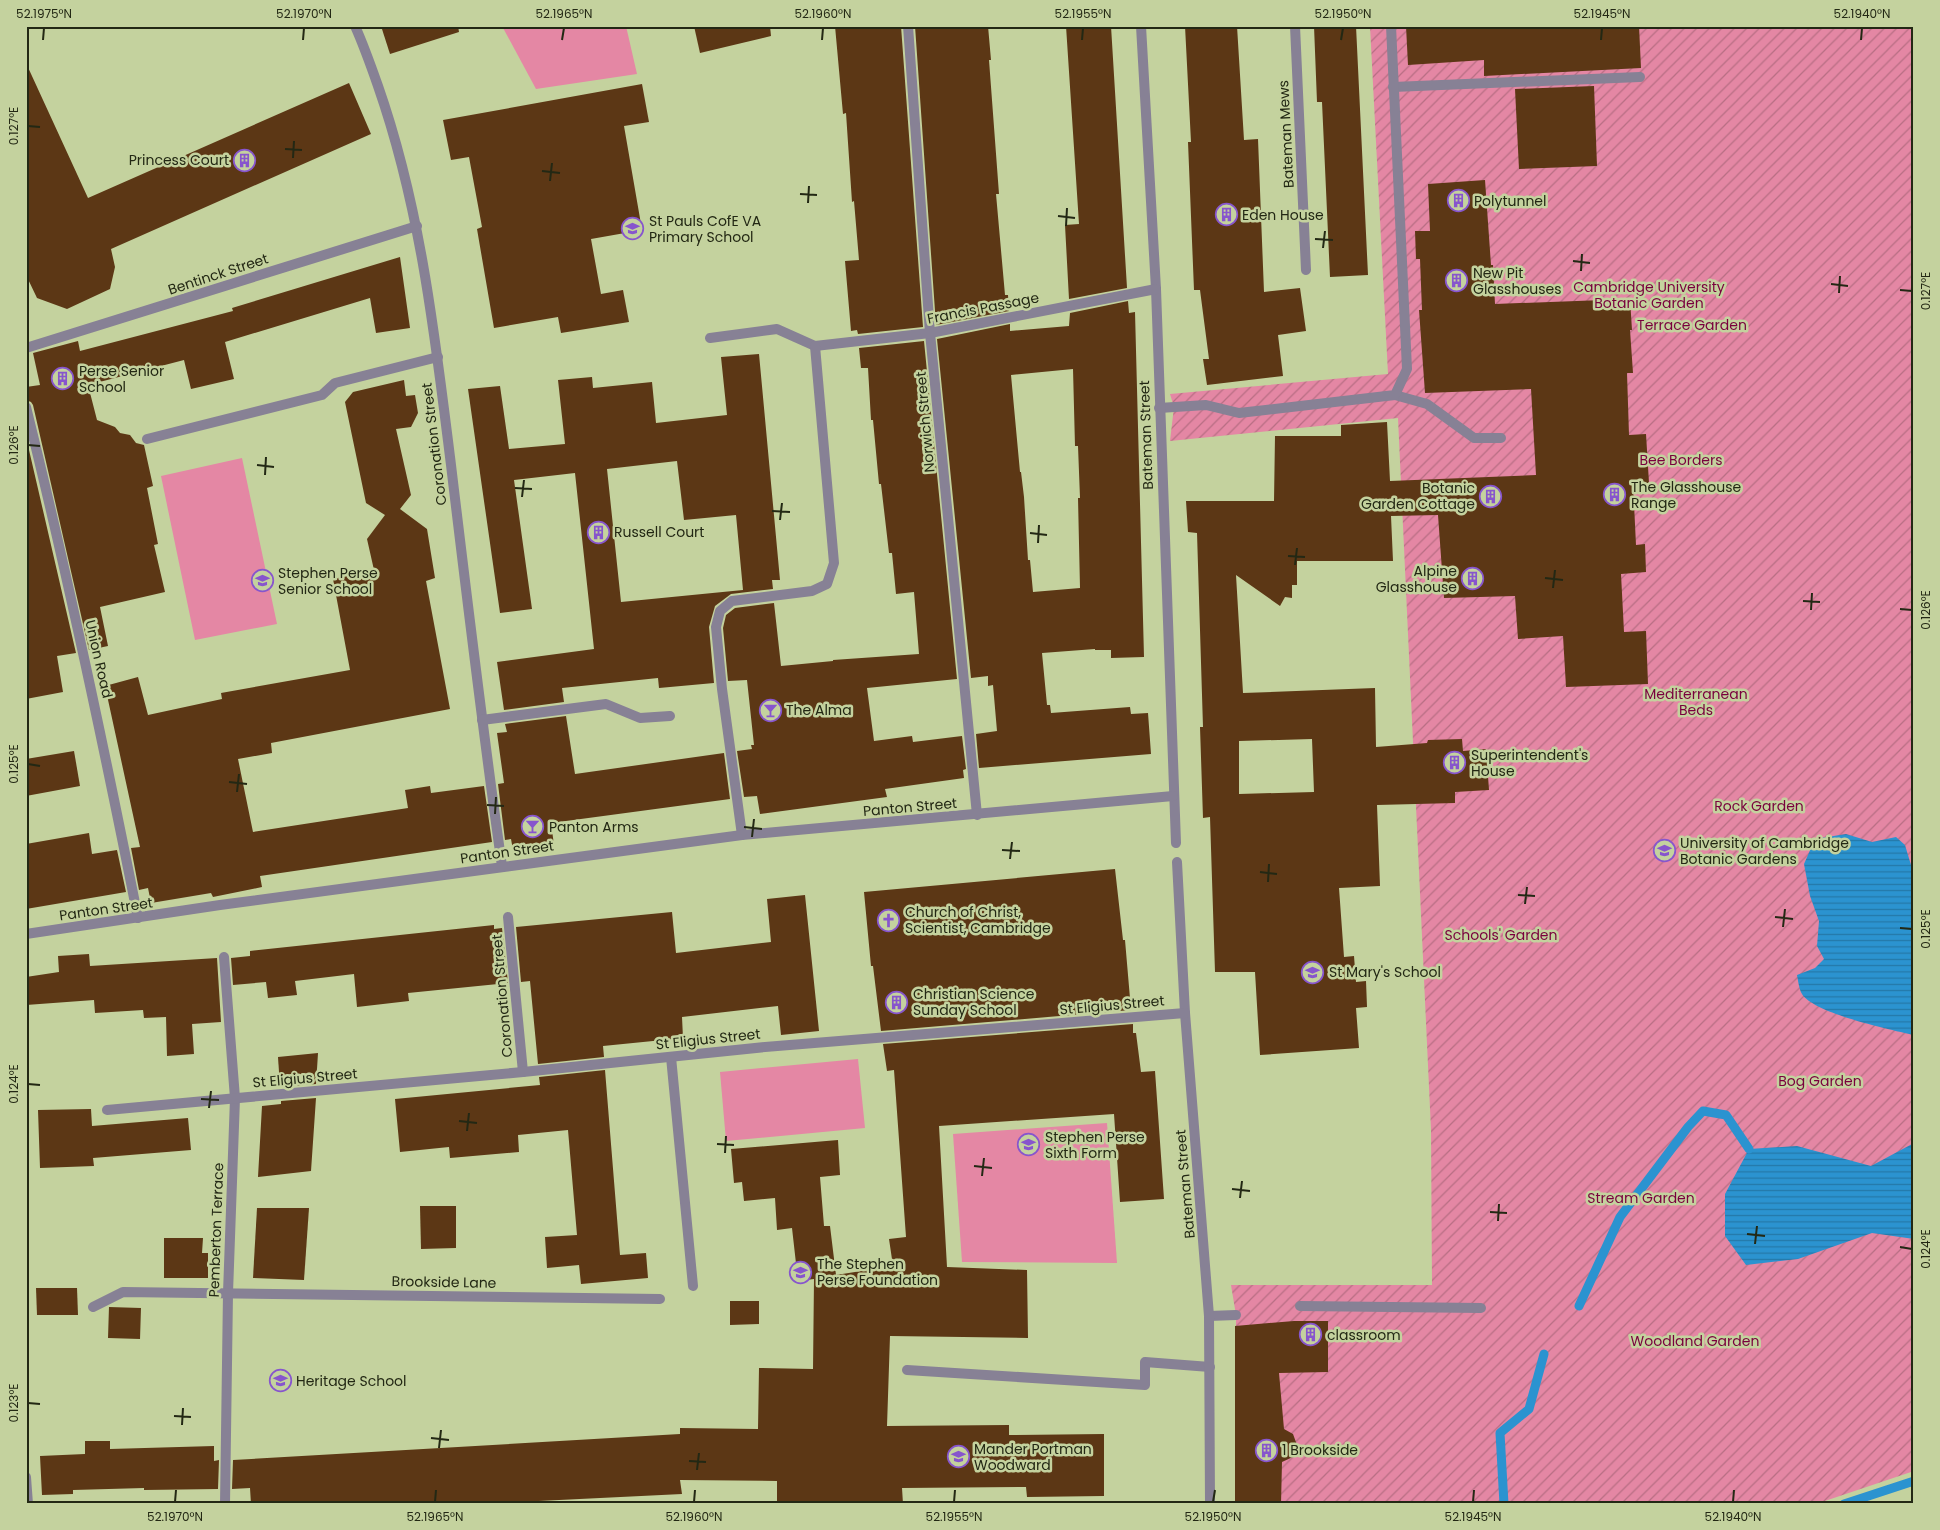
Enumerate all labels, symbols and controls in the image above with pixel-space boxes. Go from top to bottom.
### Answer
text: 52.1975°N [16,5,72,22]
text: 52.1970°N [276,5,332,22]
text: 52.1965°N [536,5,592,22]
text: 52.1960°N [795,5,851,22]
text: 52.1955°N [1055,5,1111,22]
text: 52.1950°N [1315,5,1371,22]
text: 52.1945°N [1574,5,1630,22]
text: 52.1940°N [1834,5,1890,22]
street label: Bateman Mews [1273,80,1299,188]
text: 0.127°E [5,107,22,145]
building icon: Princess Court [233,148,257,172]
place label: Princess Court [129,150,229,170]
building icon: Polytunnel [1446,189,1470,213]
place label: Polytunnel [1474,191,1547,211]
building icon: Eden House [1214,203,1238,227]
place label: Eden House [1242,205,1324,225]
place label: St Pauls CofE VA Primary School [649,211,761,247]
school or university icon: St Pauls CofE VA Primary School [621,217,645,241]
street label: Bentinck Street [165,248,271,300]
place label: New Pit Glasshouses [1473,263,1562,299]
building icon: New Pit Glasshouses [1445,269,1469,293]
text: 0.127°E [1917,272,1934,310]
park label: Cambridge University Botanic Garden [1573,277,1725,313]
street label: Francis Passage [925,287,1041,329]
park label: Terrace Garden [1637,315,1747,335]
place label: Perse Senior School [79,361,164,397]
building icon: Perse Senior School [51,367,75,391]
street label: Norwich Street [911,371,939,473]
street label: Bateman Street [1134,380,1158,490]
street label: Coronation Street [417,381,451,507]
text: 0.126°E [5,425,22,465]
park label: Bee Borders [1639,450,1723,470]
place label: The Glasshouse Range [1631,477,1742,513]
place label: Botanic Garden Cottage [1361,478,1475,514]
building icon: The Glasshouse Range [1603,483,1627,507]
building icon: Botanic Garden Cottage [1479,484,1503,508]
building icon: Russell Court [586,520,610,544]
place label: Russell Court [614,522,704,542]
place label: Alpine Glasshouse [1376,561,1457,597]
place label: Stephen Perse Senior School [278,563,378,599]
building icon: Alpine Glasshouse [1461,567,1485,591]
school or university icon: Stephen Perse Senior School [250,569,274,593]
text: 0.126°E [1917,590,1934,630]
street label: Union Road [80,618,118,700]
park label: Mediterranean Beds [1644,684,1748,720]
bar icon: The Alma [758,698,782,722]
place label: The Alma [786,700,852,720]
text: 0.125°E [5,744,22,784]
place label: Superintendent's House [1471,745,1588,781]
building icon: Superintendent's House [1443,751,1467,775]
street label: Panton Street [862,793,958,821]
park label: Rock Garden [1714,796,1804,816]
bar icon: Panton Arms [521,815,545,839]
place label: Panton Arms [549,817,639,837]
place label: University of Cambridge Botanic Gardens [1680,833,1849,869]
street label: Panton Street [459,836,555,868]
school or university icon: University of Cambridge Botanic Gardens [1652,839,1676,863]
street label: Panton Street [58,893,154,925]
place label: Church of Christ, Scientist, Cambridge [905,902,1051,938]
church icon: Church of Christ, Scientist, Cambridge [877,908,901,932]
text: 0.125°E [1917,909,1934,949]
park label: Schools' Garden [1445,925,1558,945]
street label: Coronation Street [487,934,517,1058]
school or university icon: St Mary's School [1301,960,1325,984]
place label: St Mary's School [1329,962,1441,982]
place label: Christian Science Sunday School [913,984,1035,1020]
building icon: Christian Science Sunday School [885,990,909,1014]
street label: St Eligius Street [1059,990,1165,1020]
street label: St Eligius Street [655,1024,761,1054]
street label: St Eligius Street [252,1063,358,1093]
text: 0.124°E [5,1064,22,1104]
park label: Bog Garden [1778,1071,1862,1091]
place label: Stephen Perse Sixth Form [1045,1127,1145,1163]
street label: Bateman Street [1170,1129,1200,1239]
school or university icon: Stephen Perse Sixth Form [1017,1133,1041,1157]
street label: Pemberton Terrace [204,1162,228,1298]
park label: Stream Garden [1587,1188,1695,1208]
text: 0.124°E [1917,1229,1934,1269]
place label: The Stephen Perse Foundation [817,1254,938,1290]
school or university icon: The Stephen Perse Foundation [789,1260,813,1284]
street label: Brookside Lane [391,1271,497,1293]
building icon: classroom [1299,1323,1323,1347]
place label: classroom [1327,1325,1401,1345]
park label: Woodland Garden [1631,1331,1759,1351]
school or university icon: Heritage School [268,1369,292,1393]
place label: Heritage School [296,1371,407,1391]
text: 0.123°E [5,1384,22,1422]
building icon: 1 Brookside [1254,1438,1278,1462]
place label: Mander Portman Woodward [974,1439,1092,1475]
place label: 1 Brookside [1282,1440,1358,1460]
school or university icon: Mander Portman Woodward [946,1445,970,1469]
text: 52.1970°N [147,1508,203,1525]
text: 52.1965°N [407,1508,463,1525]
text: 52.1960°N [666,1508,722,1525]
text: 52.1955°N [926,1508,982,1525]
text: 52.1950°N [1185,1508,1241,1525]
text: 52.1945°N [1445,1508,1501,1525]
text: 52.1940°N [1705,1508,1761,1525]

